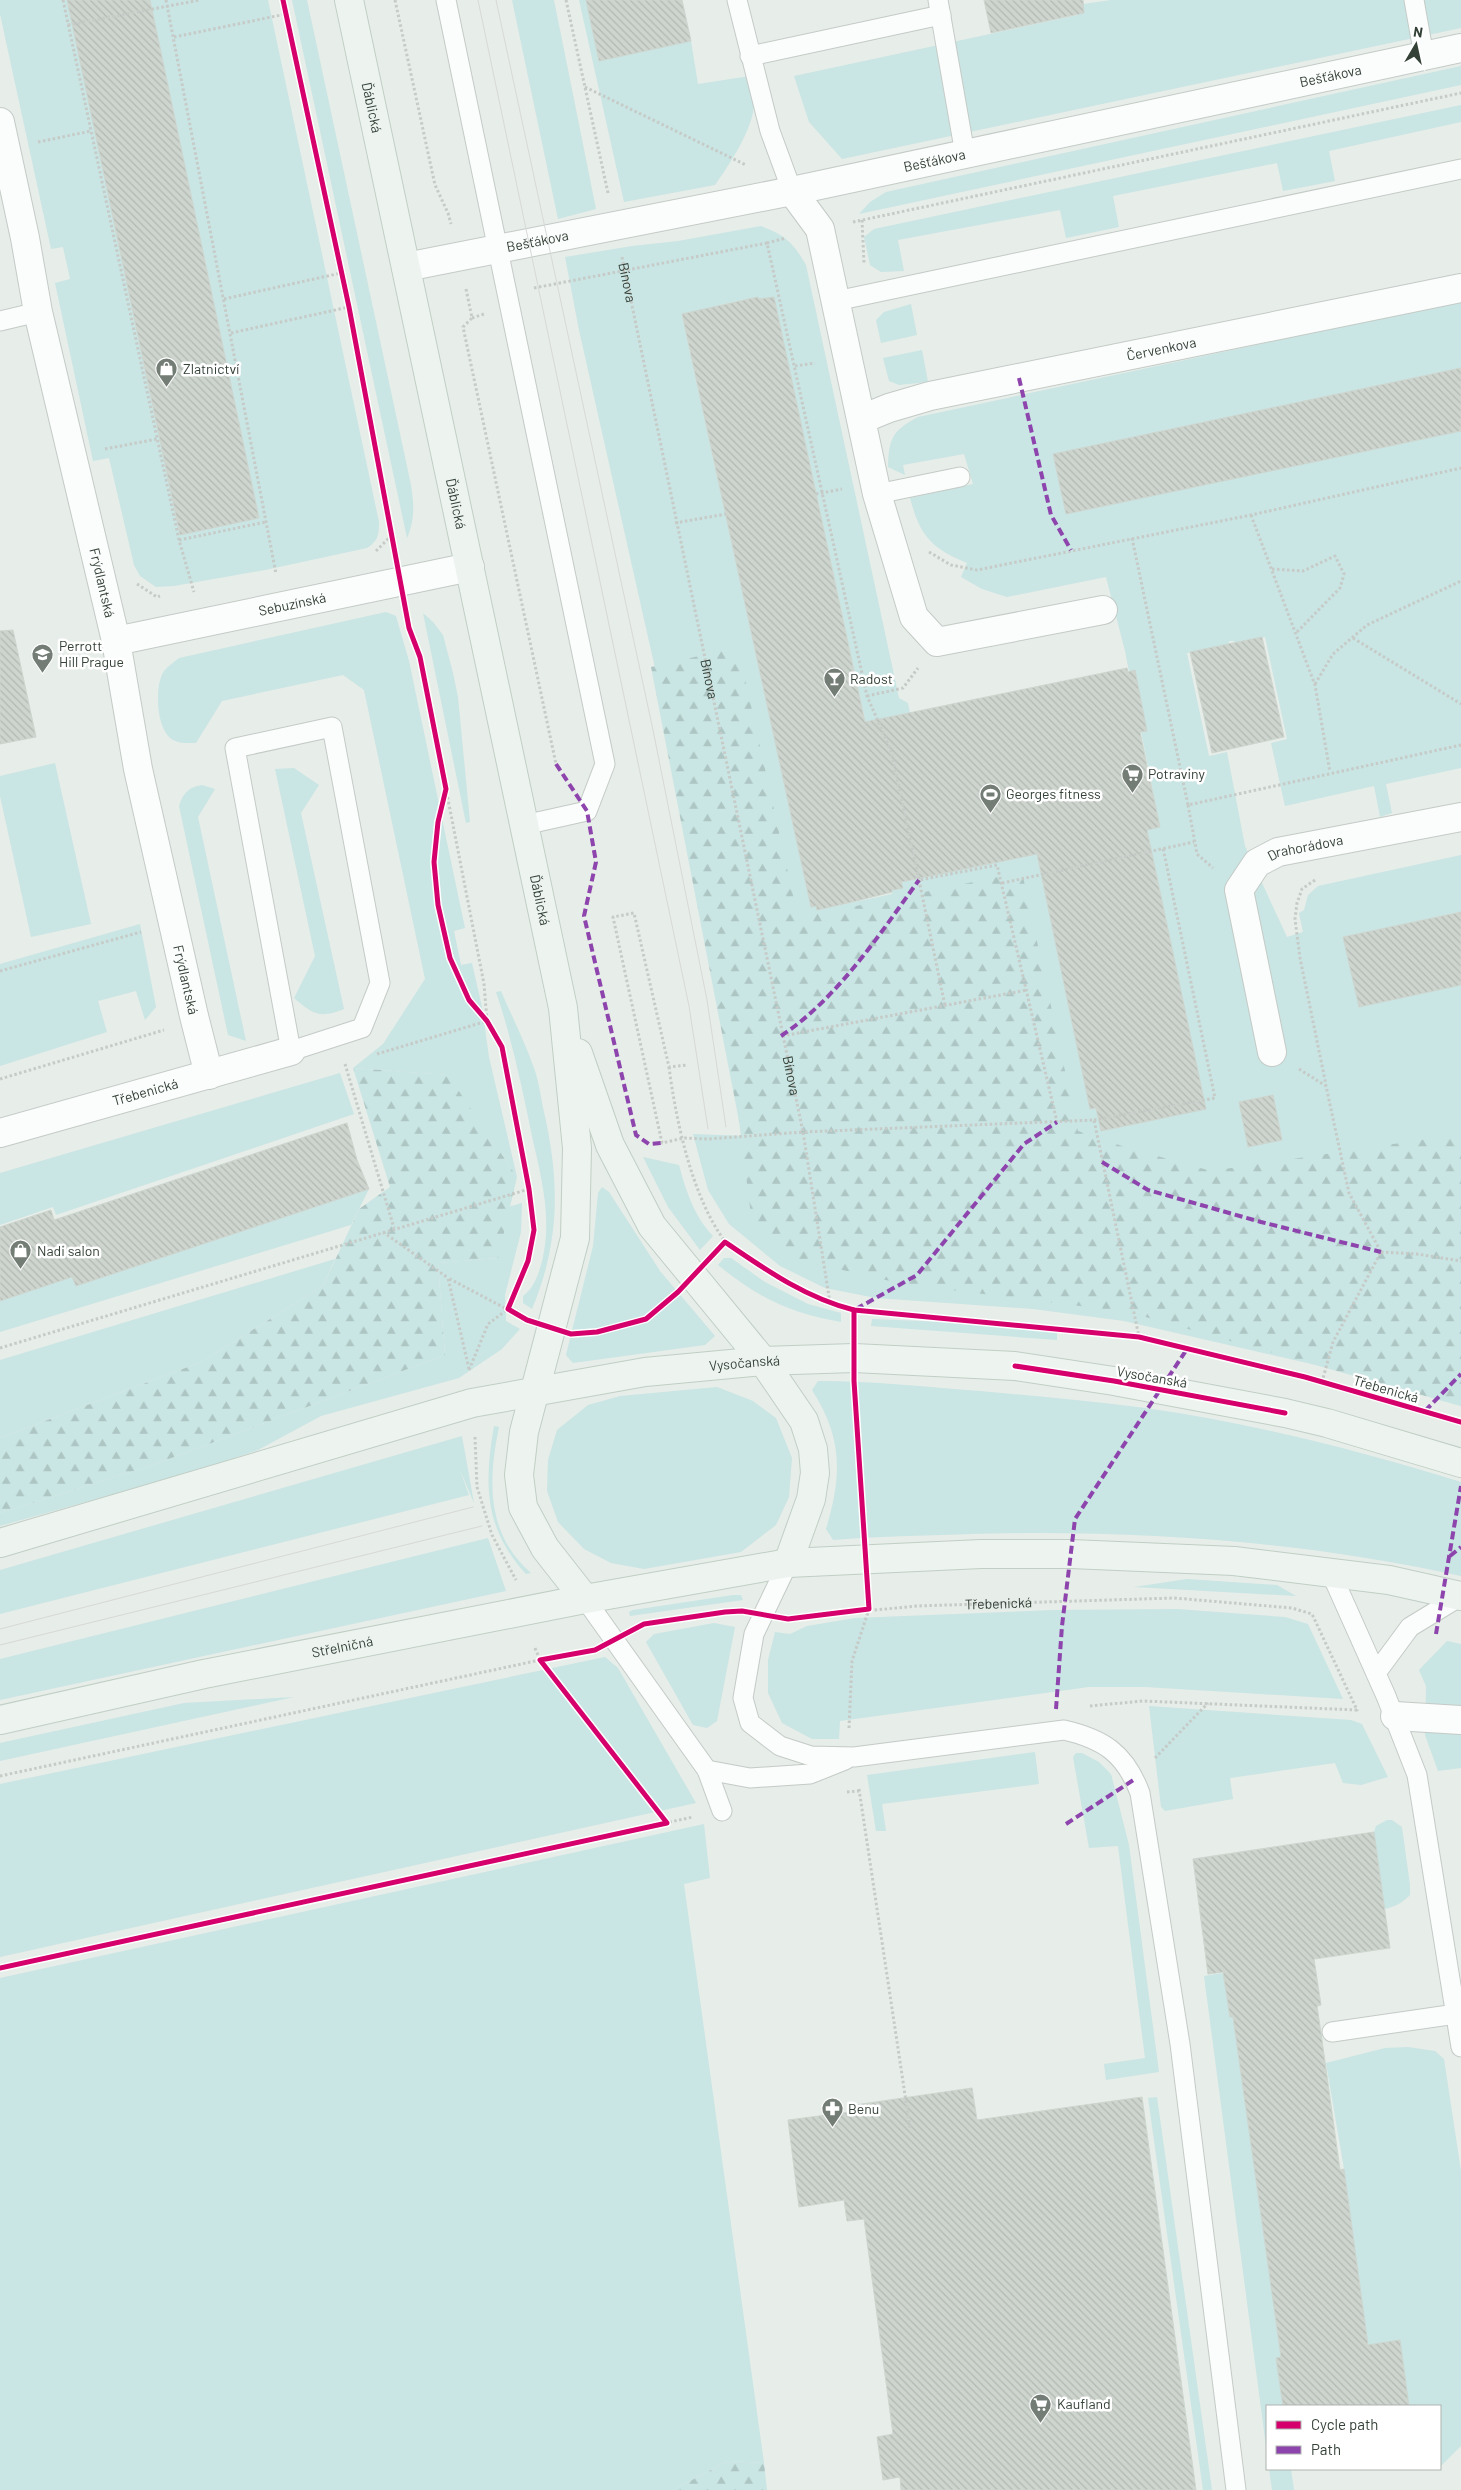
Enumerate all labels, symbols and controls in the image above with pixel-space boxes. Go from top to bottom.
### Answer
north arrow [1391,20,1441,70]
text: N [1412,23,1424,41]
street label: Bešťákova [1298,61,1363,90]
street label: Ďáblická [359,81,386,134]
street label: Bešťákova [902,145,967,175]
street label: Bešťákova [505,226,570,255]
street label: Bínova [615,261,640,304]
street label: Červenkova [1125,333,1198,364]
shop icon: Zlatnictví [155,357,179,388]
place label: Zlatnictví [183,360,239,377]
street label: Ďáblická [443,477,470,531]
street label: Frýdlantská [86,546,119,619]
street label: Sebuzínská [257,588,327,619]
place label: Perrott Hill Prague [59,637,124,670]
school or university icon: Perrott Hill Prague [31,642,55,673]
street label: Bínova [697,658,722,700]
bar icon: Radost [822,667,846,698]
place label: Radost [850,670,893,687]
supermarket icon: Potraviny [1120,762,1144,793]
place label: Potraviny [1148,765,1205,782]
sports icon: Georges fitness [978,782,1002,813]
place label: Georges fitness [1006,785,1101,802]
street label: Drahorádova [1264,831,1344,864]
street label: Ďáblická [527,873,554,927]
street label: Frýdlantská [170,943,202,1016]
street label: Bínova [779,1054,804,1097]
street label: Třebenická [111,1074,180,1109]
shop icon: Nadi salon [9,1239,33,1270]
place label: Nadi salon [37,1242,100,1259]
street label: Vysočanská [708,1351,780,1374]
street label: Vysočanská [1116,1362,1189,1391]
street label: Třebenická [1352,1371,1421,1406]
street label: Třebenická [965,1593,1032,1612]
street label: Střelničná [310,1632,374,1661]
pharmacy icon: Benu [820,2097,844,2128]
place label: Benu [848,2100,879,2117]
supermarket icon: Kaufland [1029,2392,1053,2423]
place label: Kaufland [1057,2395,1111,2412]
legend [1266,2405,1441,2470]
text: Cycle path [1311,2415,1378,2433]
text: Path [1311,2440,1341,2458]

